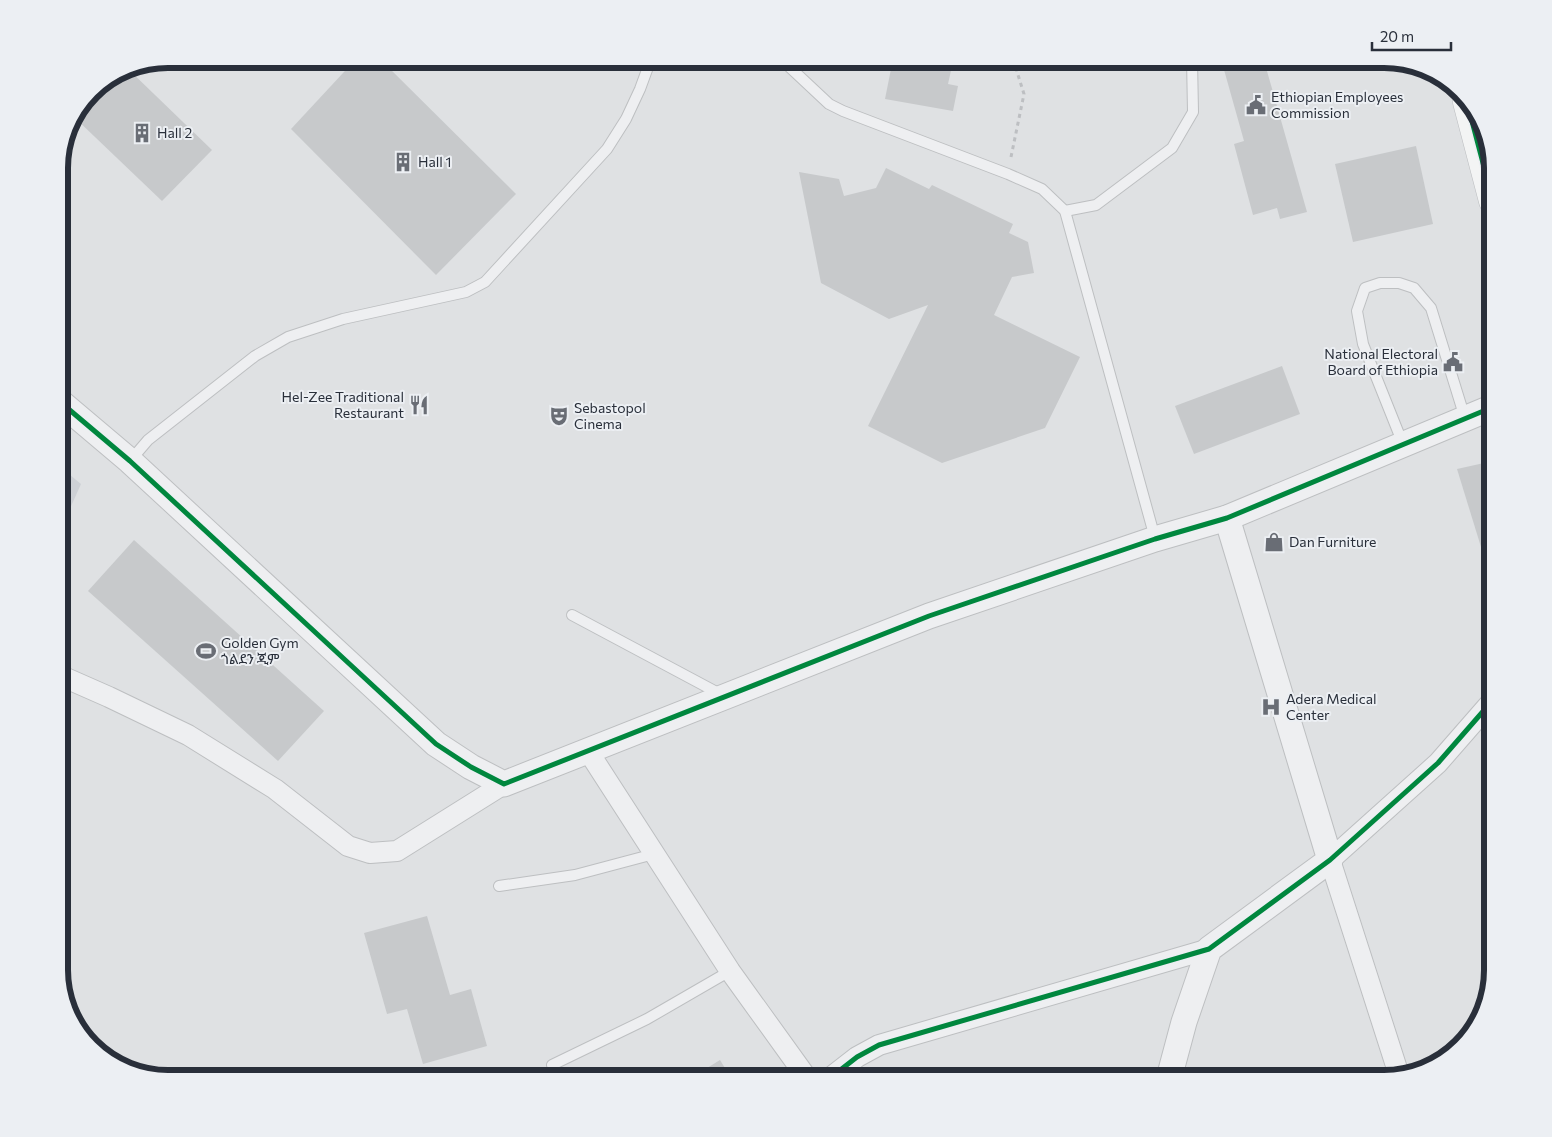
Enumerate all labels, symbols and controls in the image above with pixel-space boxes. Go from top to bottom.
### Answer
scale bar [1372,20,1451,52]
text: 20 m [1380,27,1414,45]
place label: Ethiopian Employees Commission [1271,88,1403,121]
public building icon: Ethiopian Employees Commission [1245,94,1267,116]
building icon: Hall 2 [131,122,153,144]
place label: Hall 2 [157,124,193,141]
building icon: Hall 1 [392,151,414,173]
place label: Hall 1 [418,153,452,170]
place label: National Electoral Board of Ethiopia [1324,345,1438,378]
public building icon: National Electoral Board of Ethiopia [1442,351,1464,373]
place label: Hel-Zee Traditional Restaurant [282,388,404,421]
restaurant icon: Hel-Zee Traditional Restaurant [408,394,430,416]
place label: Sebastopol Cinema [574,399,646,432]
theatre icon: Sebastopol Cinema [548,405,570,427]
shop icon: Dan Furniture [1263,531,1285,553]
place label: Dan Furniture [1289,533,1377,550]
place label: Golden Gym ጎልደን ጂም [221,634,299,667]
sports icon: Golden Gym ጎልደን ጂም [195,640,217,662]
place label: Adera Medical Center [1286,690,1377,723]
hospital icon: Adera Medical Center [1260,696,1282,718]

